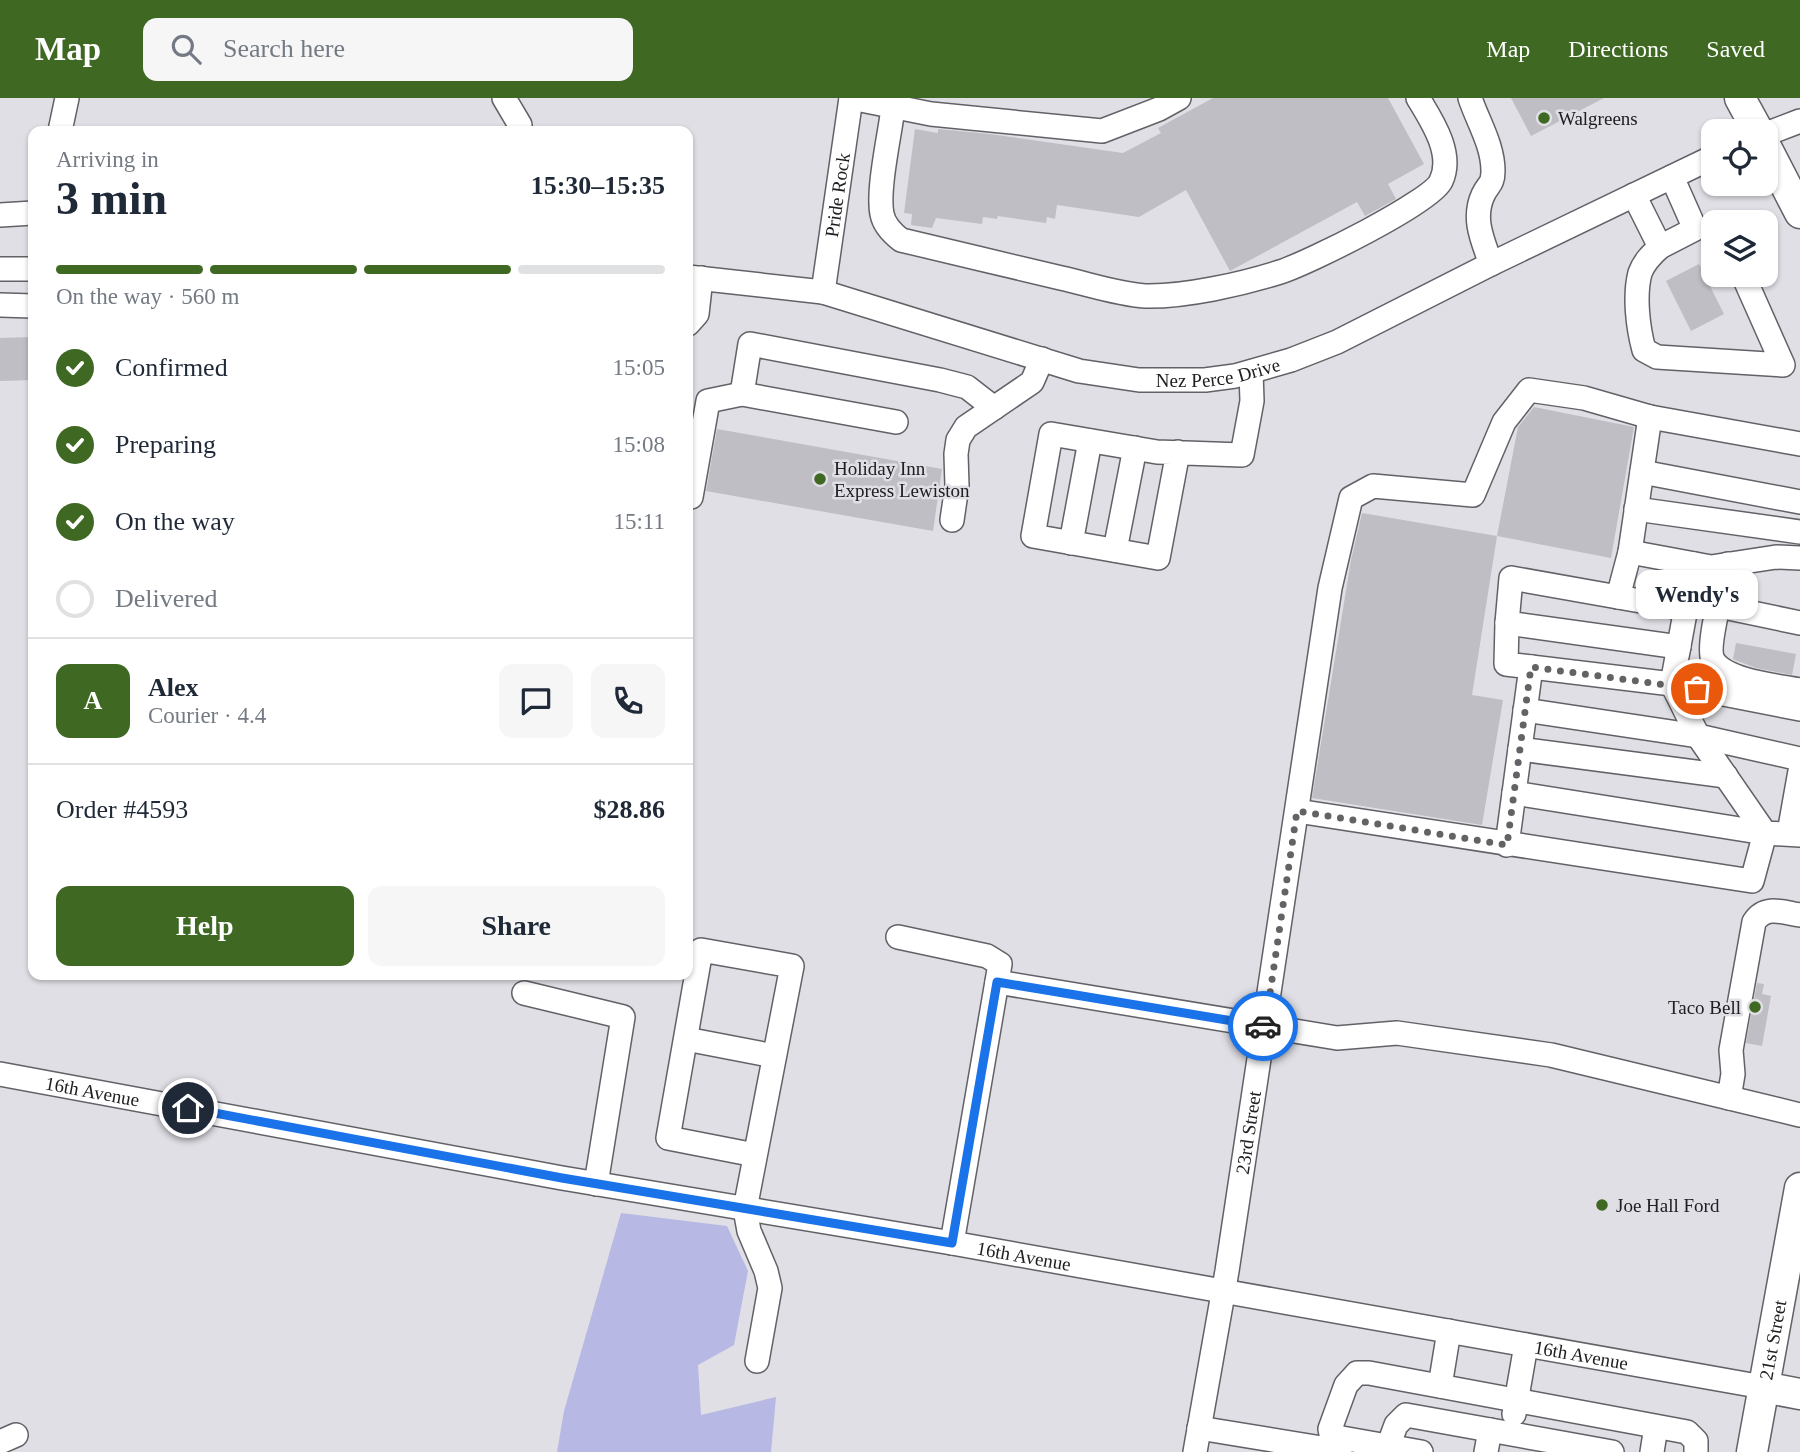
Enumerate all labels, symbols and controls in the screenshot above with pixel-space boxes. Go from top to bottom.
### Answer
search box [143,18,633,81]
icon: search [167,30,205,68]
text: Map [35,31,101,67]
text: Search here [223,34,345,63]
text: Map [1486,36,1530,62]
text: Directions [1568,36,1668,62]
text: Saved [1706,36,1765,62]
place label: Walgreens [1558,108,1638,129]
marker: Walgreens [1536,110,1552,126]
map controls [1701,119,1778,287]
button: locate [1701,119,1778,196]
text: Arriving in [56,147,159,172]
street label: Pride Rock [821,151,854,239]
text: 15:30–15:35 [531,171,665,200]
text: 3 min [56,173,167,224]
button: layers [1701,210,1778,287]
text: On the way · 560 m [56,284,239,309]
icon: check [56,349,94,387]
text: Confirmed [115,353,228,382]
street label: Nez Perce Drive [1156,353,1282,391]
text: 15:05 [613,355,665,380]
icon: check [56,426,94,464]
text: Preparing [115,430,216,459]
text: 15:08 [613,432,665,457]
place label: Holiday Inn Express Lewiston [834,458,970,501]
marker: Holiday Inn Express Lewiston [812,471,828,487]
icon: check [56,503,94,541]
text: On the way [115,507,235,536]
text: 15:11 [613,509,665,534]
callout: Wendy's [1636,570,1758,619]
text: Wendy's [1655,582,1739,607]
text: Delivered [115,584,218,613]
pin [1667,659,1727,719]
button: chat [499,664,573,738]
button: phone [591,664,665,738]
icon: bag [1678,670,1716,708]
text: Alex [148,673,199,702]
text: A [84,686,102,715]
text: Courier · 4.4 [148,703,266,728]
text: Order #4593 [56,795,188,824]
text: $28.86 [594,795,665,824]
button: Help [56,886,354,966]
button: Share [368,886,665,966]
courier [1228,991,1298,1061]
place label: Taco Bell [1668,997,1741,1018]
marker: Taco Bell [1747,999,1763,1015]
icon: car [1244,1007,1282,1045]
street label: 16th Avenue [44,1072,141,1110]
pin [158,1078,218,1138]
icon: home [169,1089,207,1127]
street label: 23rd Street [1231,1089,1265,1175]
place label: Joe Hall Ford [1616,1195,1720,1216]
marker: Joe Hall Ford [1594,1197,1610,1213]
street label: 16th Avenue [975,1237,1073,1274]
street label: 21st Street [1755,1298,1790,1381]
street label: 16th Avenue [1533,1336,1630,1373]

